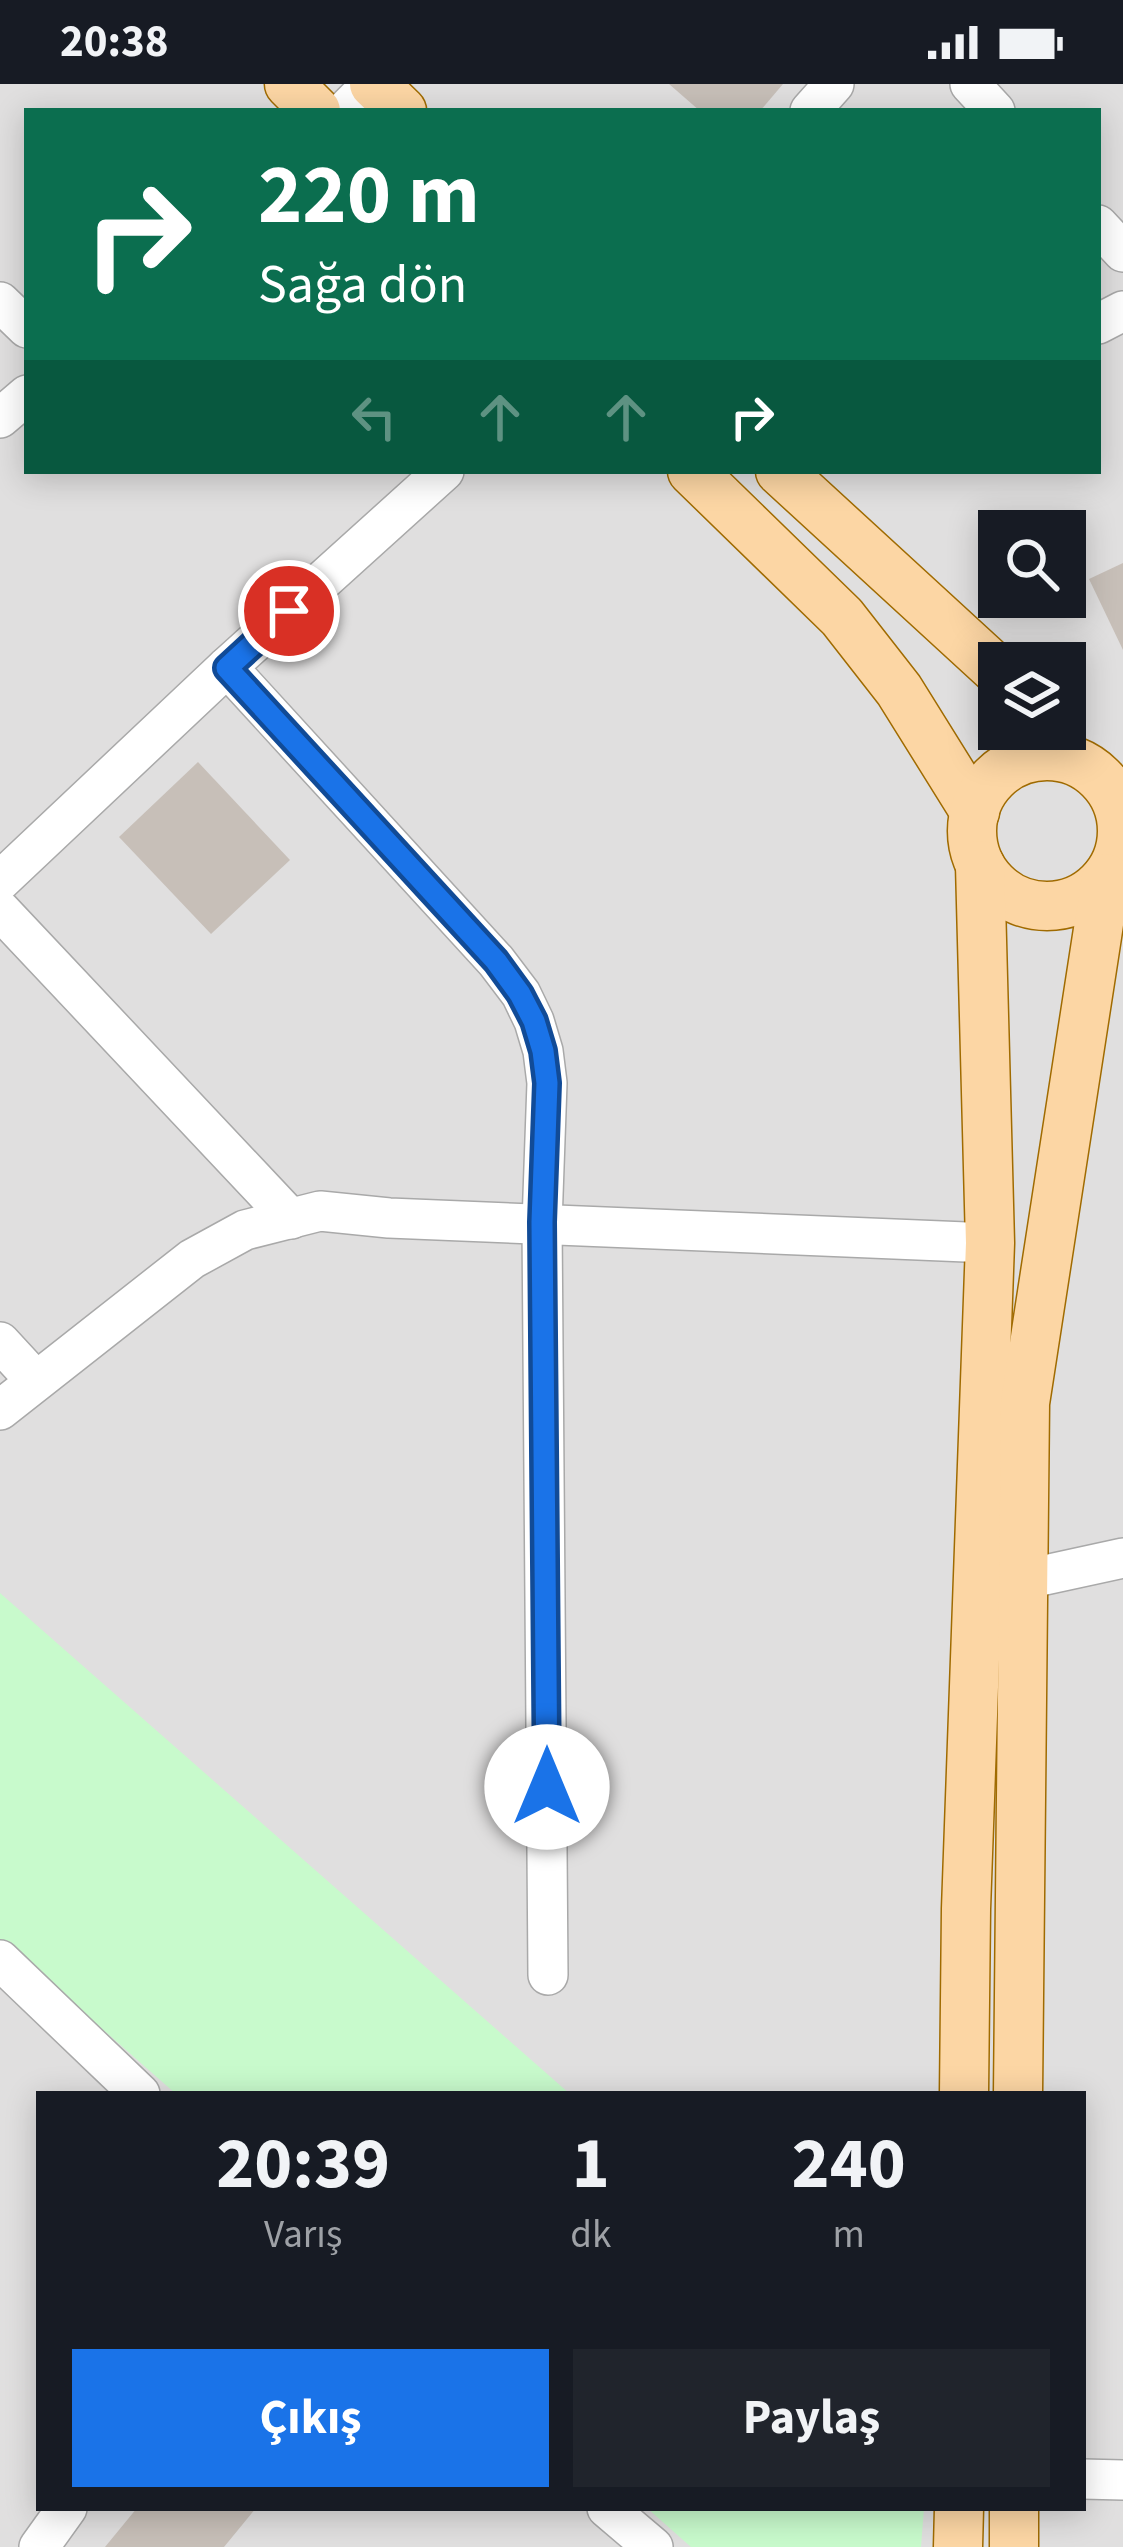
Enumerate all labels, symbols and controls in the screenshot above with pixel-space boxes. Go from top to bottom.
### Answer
text: 20:38 [60,10,169,74]
text: 220 m [258,136,480,256]
icon: right [60,156,216,312]
text: Sağa dön [258,247,467,324]
icon: left [341,384,407,450]
icon: ahead [467,384,533,450]
icon: ahead [593,384,659,450]
icon: right [719,384,785,450]
map controls [978,510,1086,750]
button: search [978,510,1086,618]
pin [238,560,340,662]
icon: arrive [256,578,322,644]
button: layers [978,642,1086,750]
position arrow [484,1724,610,1850]
text: 20:39 [216,2113,390,2216]
text: 1 [572,2113,610,2216]
text: 240 [792,2113,906,2216]
text: Varış [264,2207,342,2263]
text: dk [570,2207,611,2263]
text: m [832,2207,865,2263]
button: Çıkış [72,2349,549,2487]
button: Paylaş [573,2349,1050,2487]

